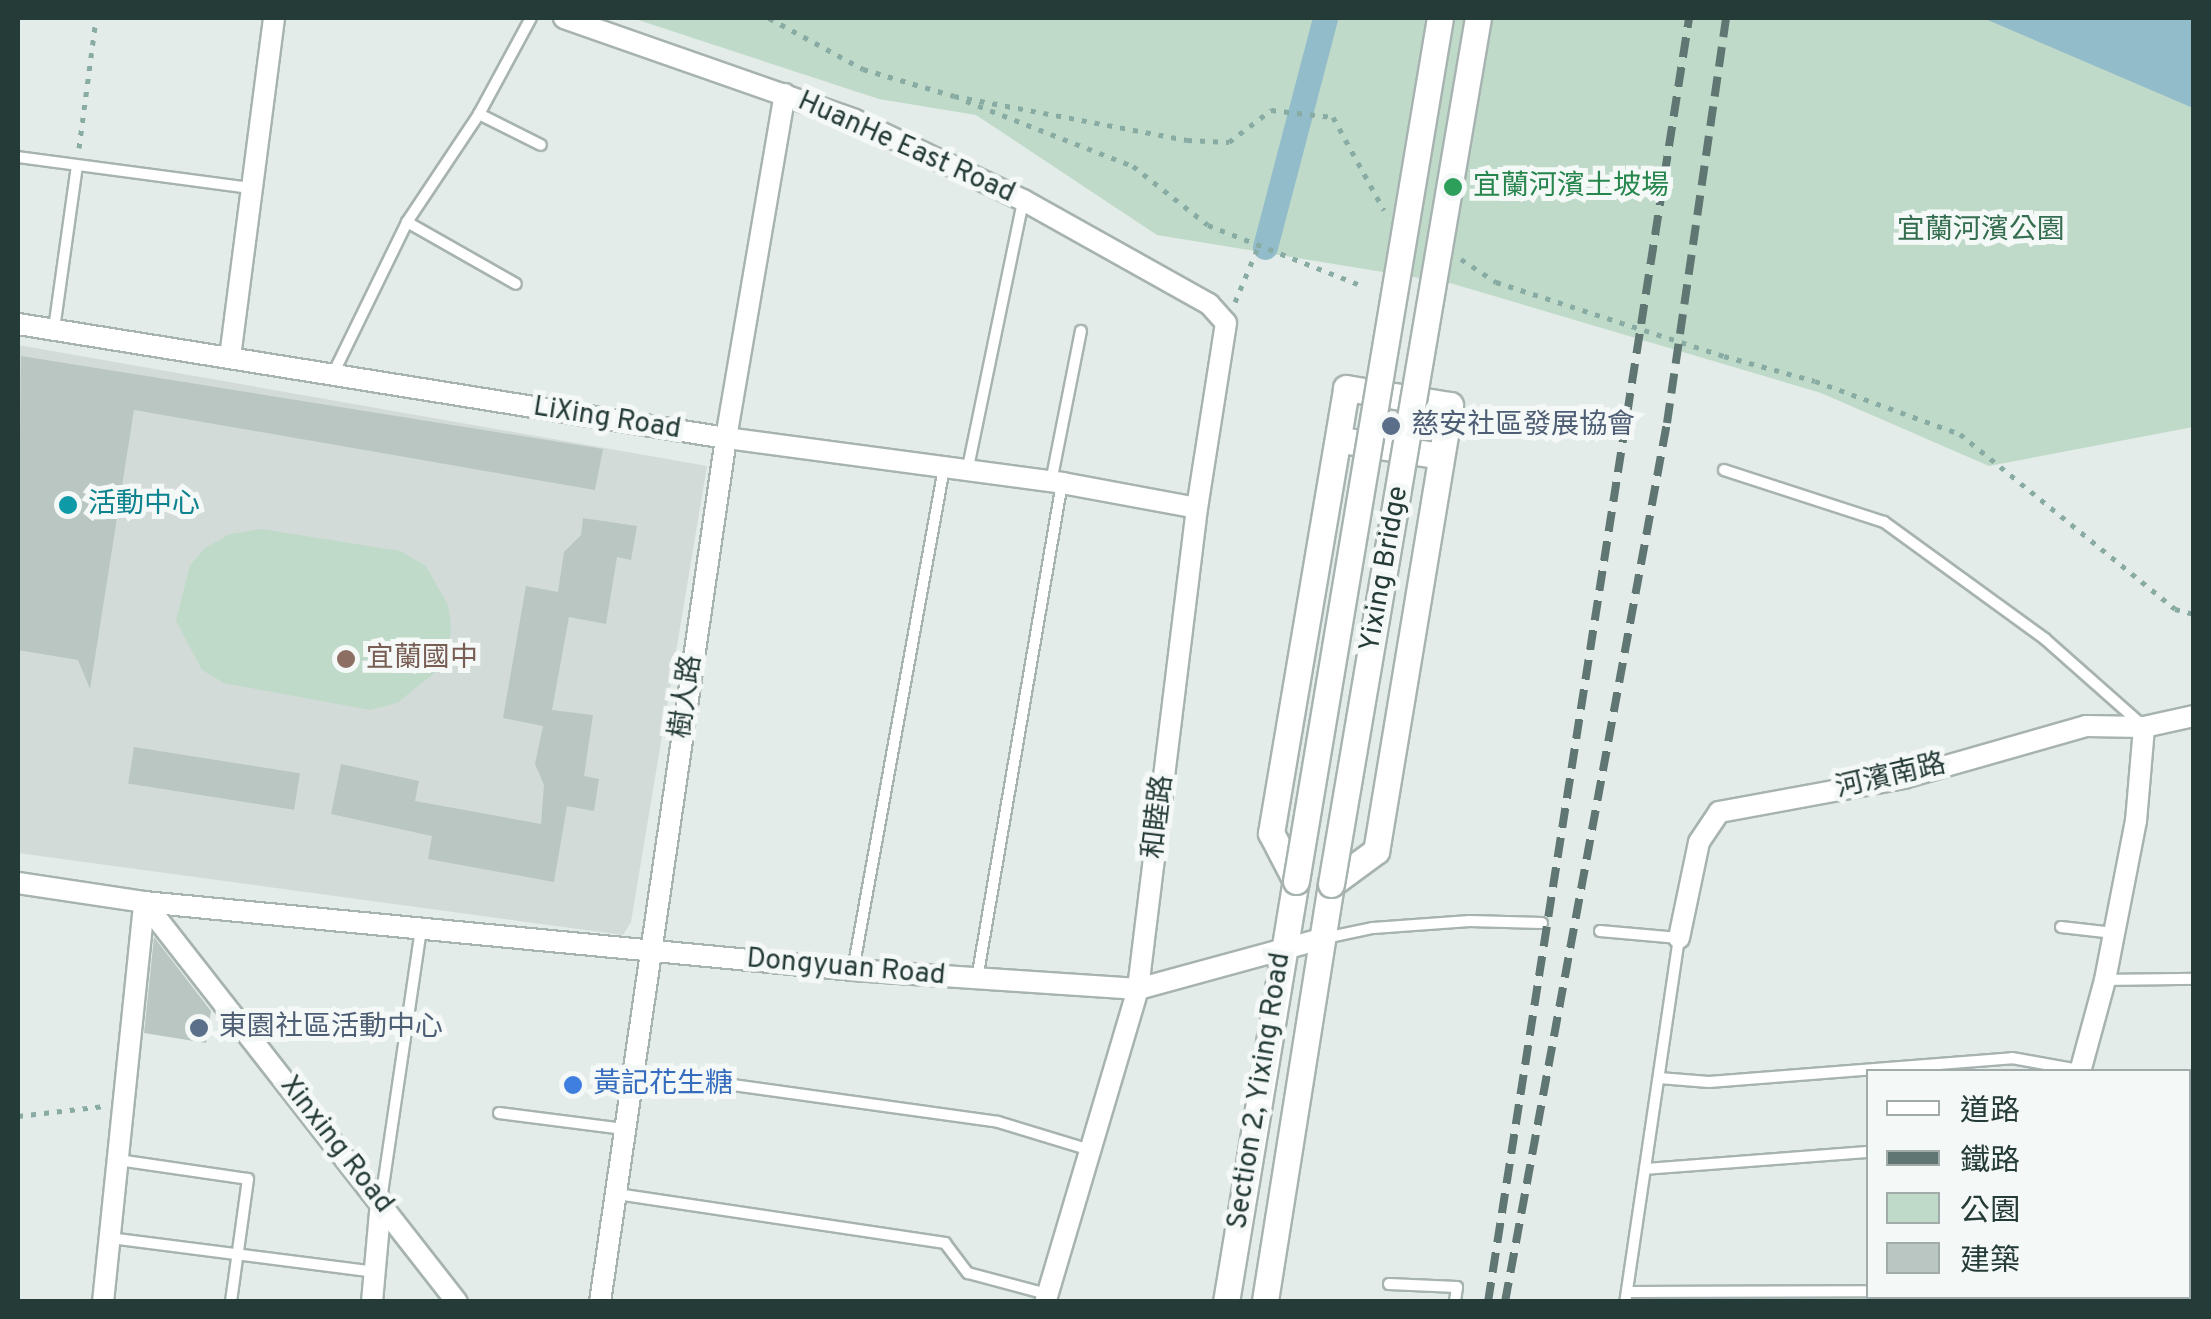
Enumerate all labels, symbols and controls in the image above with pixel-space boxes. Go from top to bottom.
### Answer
street label: HuanHe East Road [792,85,1020,211]
place label: 宜蘭河濱土坡場 [1473,170,1669,204]
marker: 宜蘭河濱土坡場 [1442,176,1464,198]
park label: 宜蘭河濱公園 [1897,214,2065,248]
street label: LiXing Road [531,391,683,447]
place label: 慈安社區發展協會 [1411,409,1635,443]
marker: 慈安社區發展協會 [1380,415,1402,437]
street label: Yixing Bridge [1354,483,1416,655]
place label: 活動中心 [88,488,200,522]
marker: 活動中心 [57,494,79,516]
place label: 宜蘭國中 [366,642,478,676]
marker: 宜蘭國中 [335,648,357,670]
street label: 樹人路 [665,653,709,741]
street label: 河濱南路 [1833,748,1949,806]
street label: 和睦路 [1137,773,1181,861]
street label: Dongyuan Road [745,943,947,993]
street label: Section 2, Yixing Road [1221,950,1299,1232]
place label: 東園社區活動中心 [219,1011,443,1045]
marker: 東園社區活動中心 [188,1017,210,1039]
place label: 黃記花生糖 [593,1068,733,1102]
legend [1866,1069,2191,1299]
street label: Xinxing Road [272,1070,400,1220]
marker: 黃記花生糖 [562,1074,584,1096]
text: 道路 [1960,1094,2020,1131]
text: 鐵路 [1960,1144,2020,1181]
text: 公園 [1960,1194,2020,1231]
text: 建築 [1960,1244,2020,1281]

